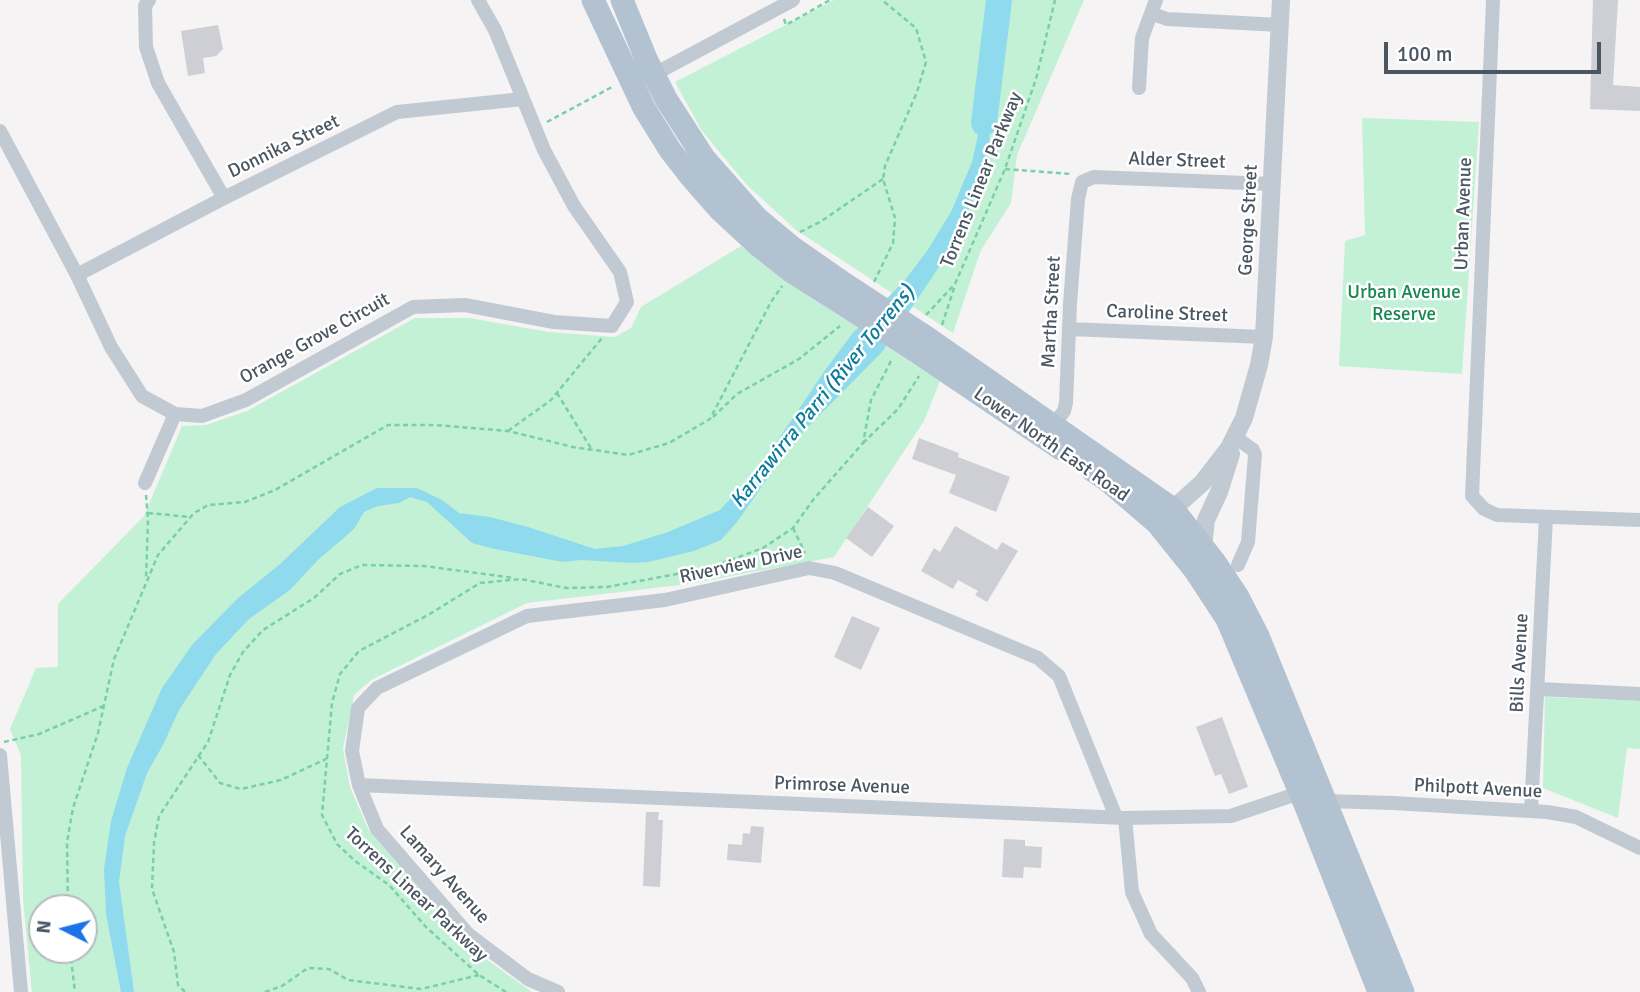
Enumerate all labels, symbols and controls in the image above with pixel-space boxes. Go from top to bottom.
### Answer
scale bar [1388,28,1605,72]
text: 100 m [1397,41,1452,67]
street label: Torrens Linear Parkway [936,89,1028,271]
street label: Donnika Street [225,110,343,184]
street label: Alder Street [1128,148,1226,174]
street label: Urban Avenue [1451,157,1477,271]
street label: George Street [1235,164,1263,276]
street label: Martha Street [1038,255,1066,369]
water label: Karrawirra Parri (River Torrens) [726,281,920,513]
park label: Urban Avenue Reserve [1347,282,1461,326]
street label: Orange Grove Circuit [236,288,394,390]
street label: Caroline Street [1106,300,1228,328]
street label: Lower North East Road [969,383,1133,507]
street label: Riverview Drive [677,541,805,589]
street label: Bills Avenue [1506,613,1534,713]
street label: Primrose Avenue [774,772,910,800]
street label: Philpott Avenue [1413,774,1543,804]
street label: Lamary Avenue [394,821,494,929]
street label: Torrens Linear Parkway [340,823,492,967]
north arrow [28,894,98,964]
text: N [31,919,57,935]

